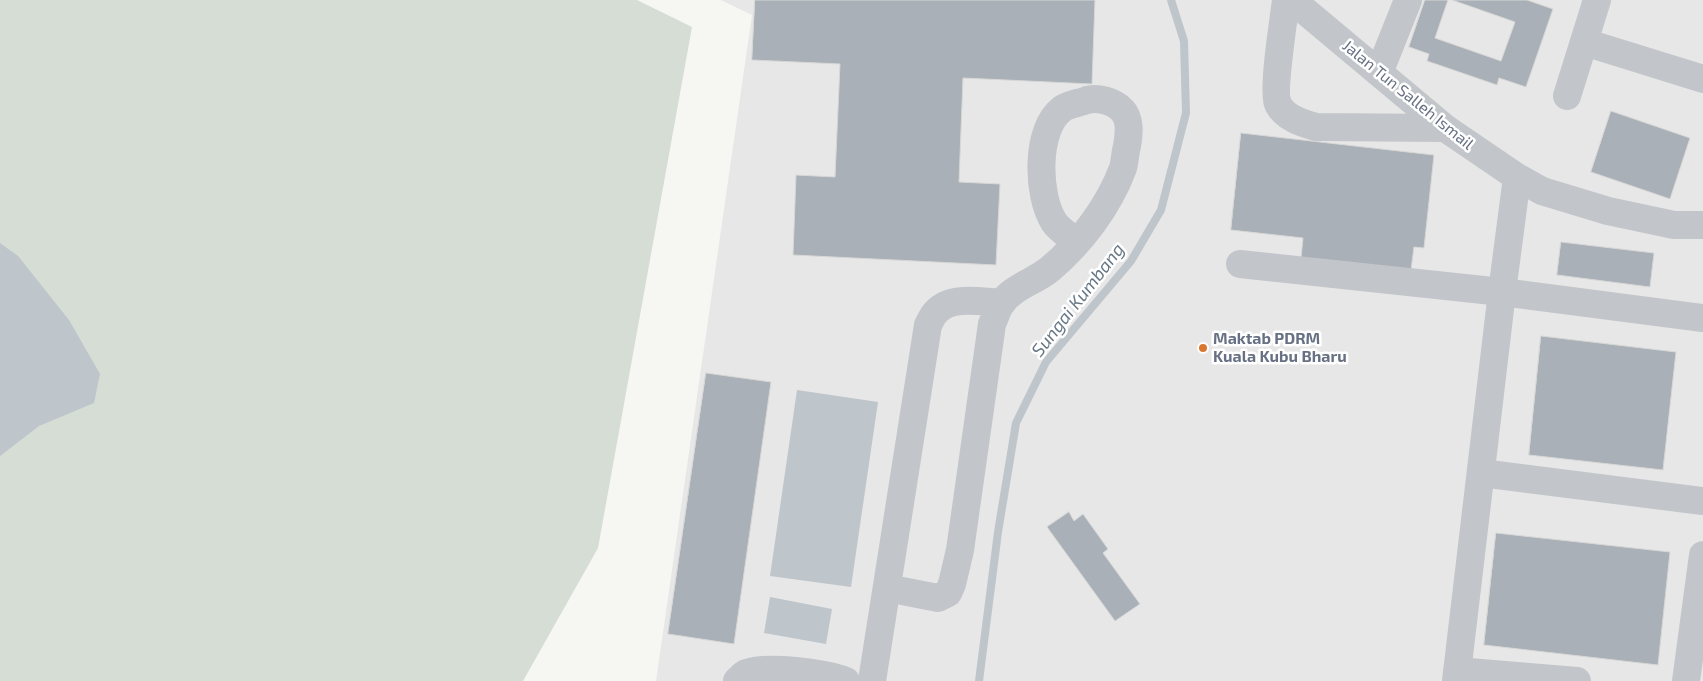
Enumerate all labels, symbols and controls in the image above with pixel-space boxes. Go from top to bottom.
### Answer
street label: Jalan Tun Salleh Ismail [1339,36,1477,154]
water label: Sungai Kumbang [1027,239,1129,361]
place label: Maktab PDRM Kuala Kubu Bharu [1213,329,1347,367]
marker: Maktab PDRM Kuala Kubu Bharu [1197,342,1209,354]

